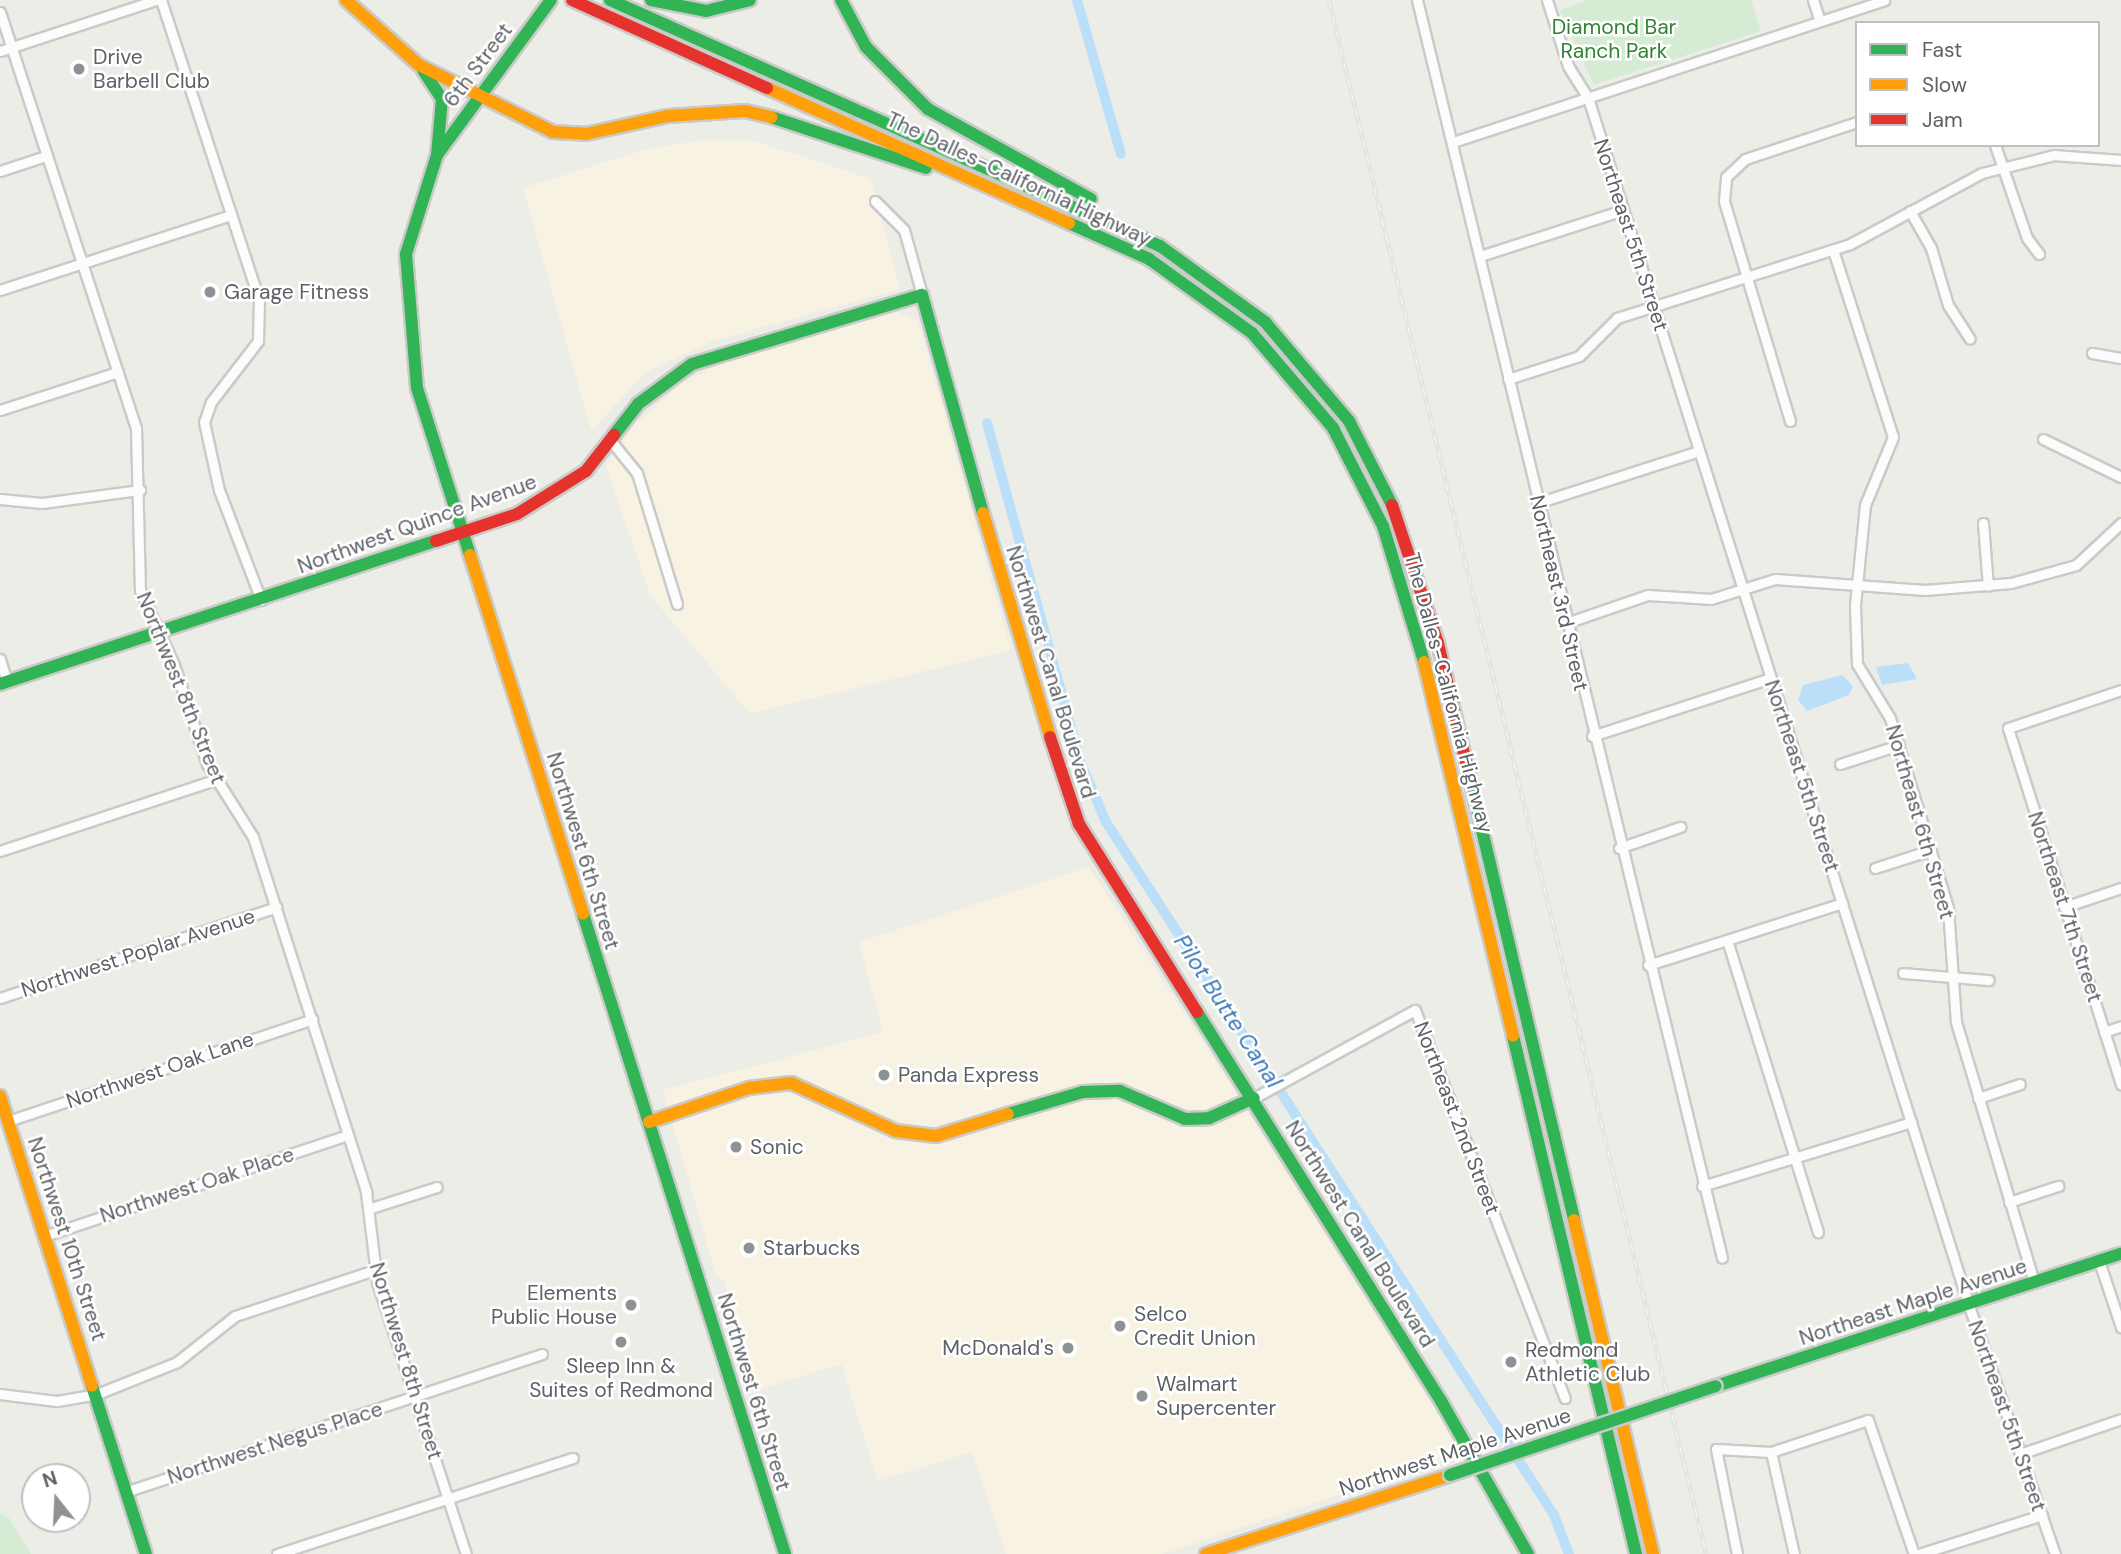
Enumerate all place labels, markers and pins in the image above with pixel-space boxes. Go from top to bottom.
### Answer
place label: Drive Barbell Club [93,44,210,94]
marker: Drive Barbell Club [71,61,87,77]
place label: Garage Fitness [224,279,369,305]
marker: Garage Fitness [202,284,218,300]
place label: Panda Express [898,1062,1039,1088]
marker: Panda Express [876,1067,892,1083]
place label: Sonic [750,1134,804,1160]
marker: Sonic [728,1139,744,1155]
place label: Starbucks [763,1235,860,1261]
marker: Starbucks [741,1240,757,1256]
place label: Elements Public House [491,1280,617,1330]
marker: Elements Public House [623,1297,639,1313]
place label: Selco Credit Union [1134,1301,1256,1351]
marker: Selco Credit Union [1112,1318,1128,1334]
marker: Sleep Inn & Suites of Redmond [613,1334,629,1350]
place label: McDonald's [942,1335,1054,1361]
place label: Redmond Athletic Club [1525,1337,1650,1387]
marker: McDonald's [1060,1340,1076,1356]
place label: Sleep Inn & Suites of Redmond [529,1353,713,1403]
marker: Redmond Athletic Club [1503,1354,1519,1370]
place label: Walmart Supercenter [1156,1371,1276,1421]
marker: Walmart Supercenter [1134,1388,1150,1404]

